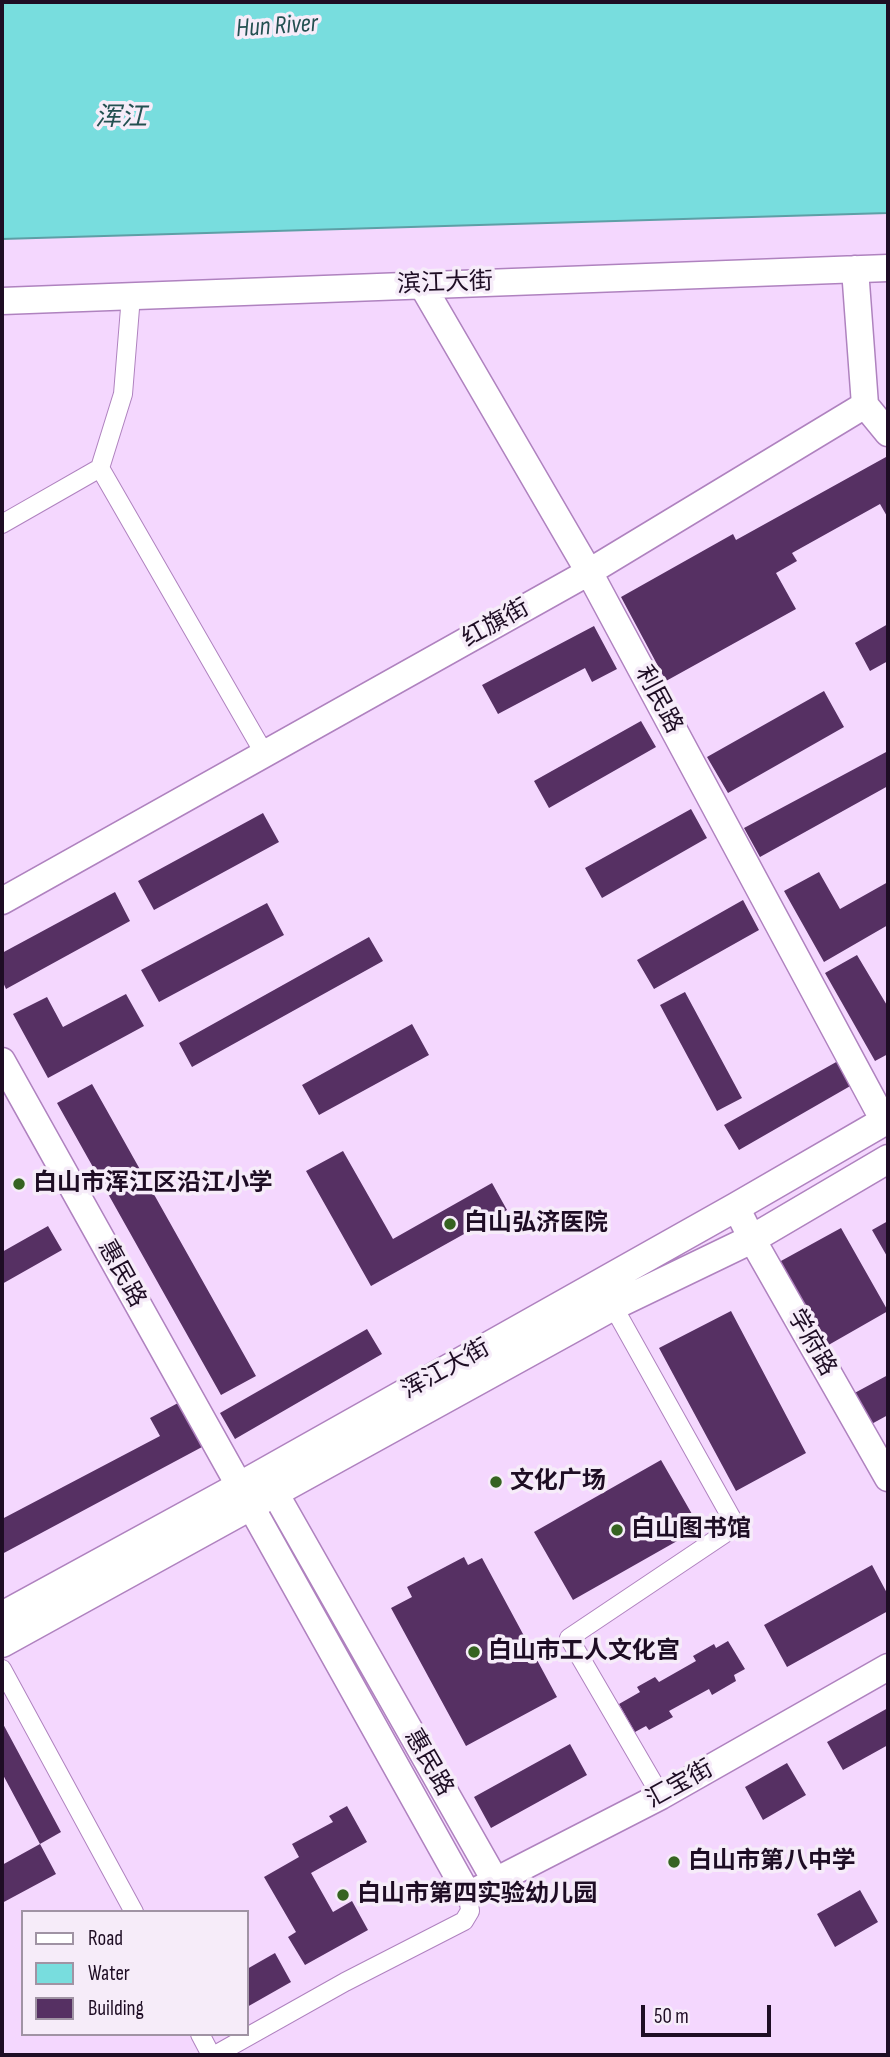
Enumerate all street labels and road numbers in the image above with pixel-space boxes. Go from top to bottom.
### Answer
street label: 滨江大街 [397,268,493,300]
street label: 红旗街 [458,594,534,654]
street label: 利民路 [628,661,688,739]
street label: 惠民路 [91,1236,151,1312]
street label: 学府路 [781,1305,841,1381]
street label: 浑江大街 [397,1334,495,1406]
street label: 惠民路 [398,1725,458,1801]
street label: 汇宝街 [642,1755,718,1815]

